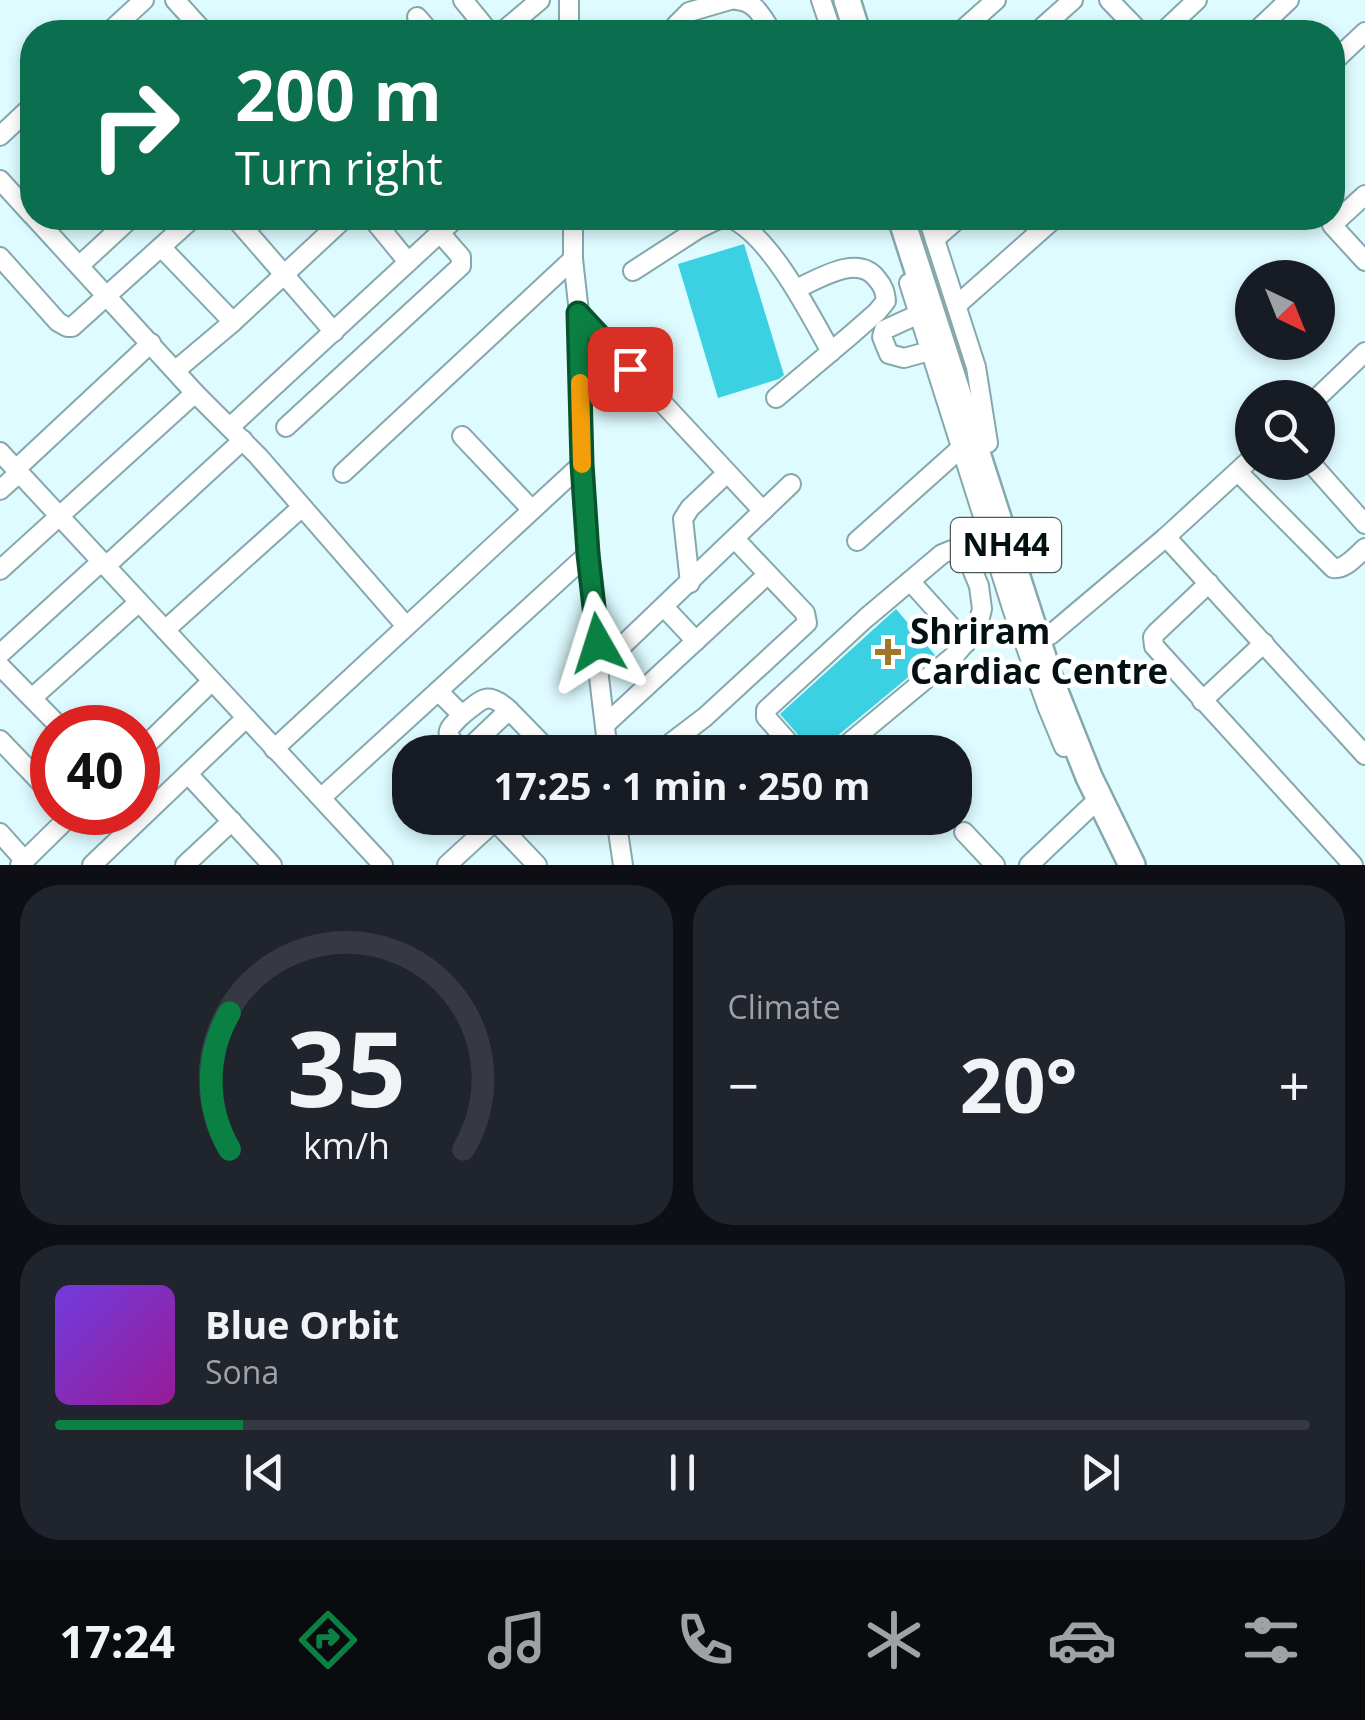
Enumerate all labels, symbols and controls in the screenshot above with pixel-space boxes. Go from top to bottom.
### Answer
text: 200 m [235,46,442,142]
icon: right [70,60,200,190]
text: Turn right [235,137,443,198]
north arrow [1235,260,1335,360]
map controls [1235,260,1335,480]
pin [588,327,673,412]
icon: arrive [603,342,658,397]
button: search [1235,380,1335,480]
road number: NH44 [951,518,1061,572]
position arrow [546,591,650,695]
place label: Shriram Cardiac Centre [910,607,1168,694]
marker: Shriram Cardiac Centre [875,639,901,665]
speed limit sign: 40 [30,705,160,835]
text: 17:25 · 1 min · 250 m [494,759,870,811]
text: Climate [728,985,841,1028]
text: 35 [287,996,406,1137]
text: 20° [960,1033,1078,1135]
text: − [728,1047,759,1122]
text: + [1279,1047,1310,1122]
text: km/h [303,1121,390,1169]
text: Blue Orbit [205,1298,399,1350]
text: Sona [205,1350,279,1393]
icon: previous [237,1445,292,1500]
icon: pause [655,1445,710,1500]
icon: next [1073,1445,1128,1500]
icon: directions [293,1605,363,1675]
icon: music [482,1605,552,1675]
icon: phone [670,1605,740,1675]
icon: climate [859,1605,929,1675]
icon: car [1047,1605,1117,1675]
icon: filters [1236,1605,1306,1675]
text: 17:24 [59,1610,175,1671]

